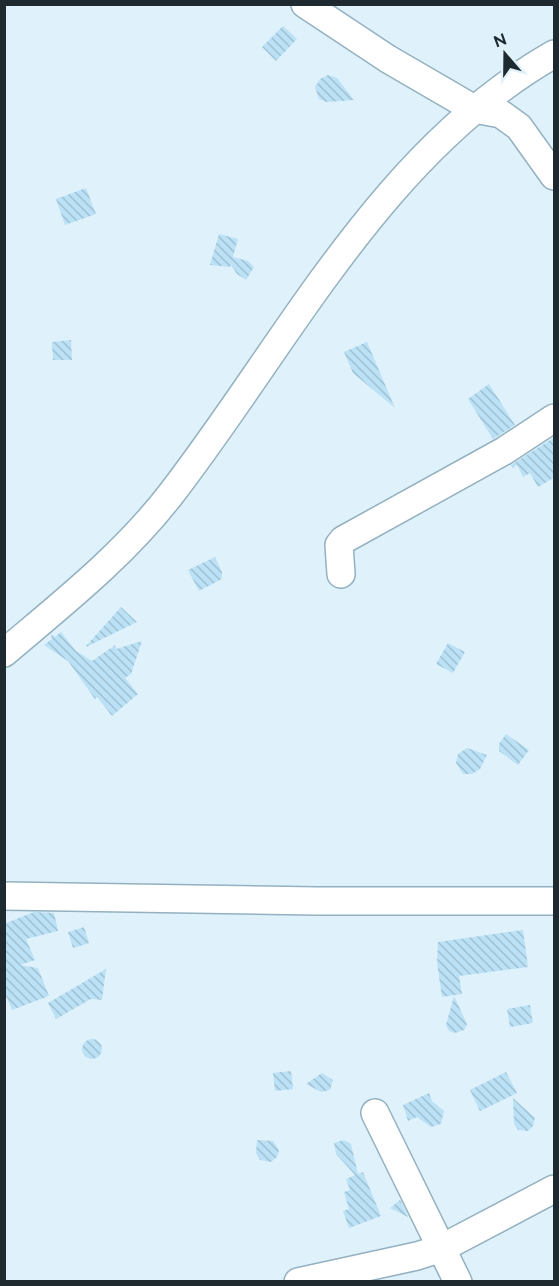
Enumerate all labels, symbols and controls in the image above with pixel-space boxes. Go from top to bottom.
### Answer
north arrow [475,24,535,84]
text: N [491,29,509,51]

